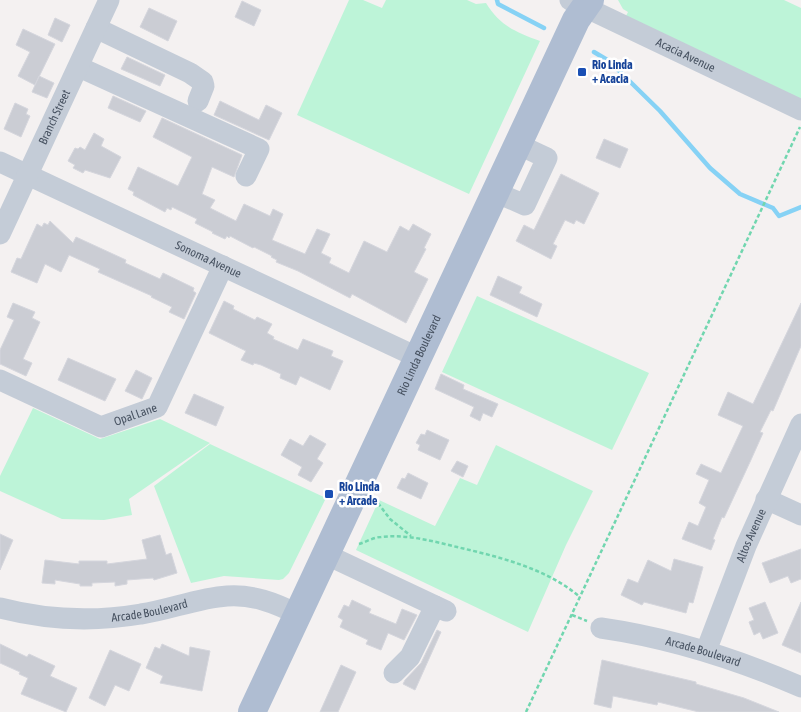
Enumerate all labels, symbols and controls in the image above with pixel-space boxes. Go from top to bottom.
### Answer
street label: Acacia Avenue [654,35,717,75]
place label: Rio Linda + Acacia [592,58,633,86]
marker: Rio Linda + Acacia [576,66,588,78]
street label: Branch Street [36,87,73,147]
street label: Sonoma Avenue [173,238,244,281]
street label: Rio Linda Boulevard [394,313,444,398]
street label: Opal Lane [112,401,159,429]
place label: Rio Linda + Arcade [339,480,380,508]
marker: Rio Linda + Arcade [323,488,335,500]
street label: Altos Avenue [733,506,769,564]
street label: Arcade Boulevard [111,597,189,625]
street label: Arcade Boulevard [664,634,743,670]

